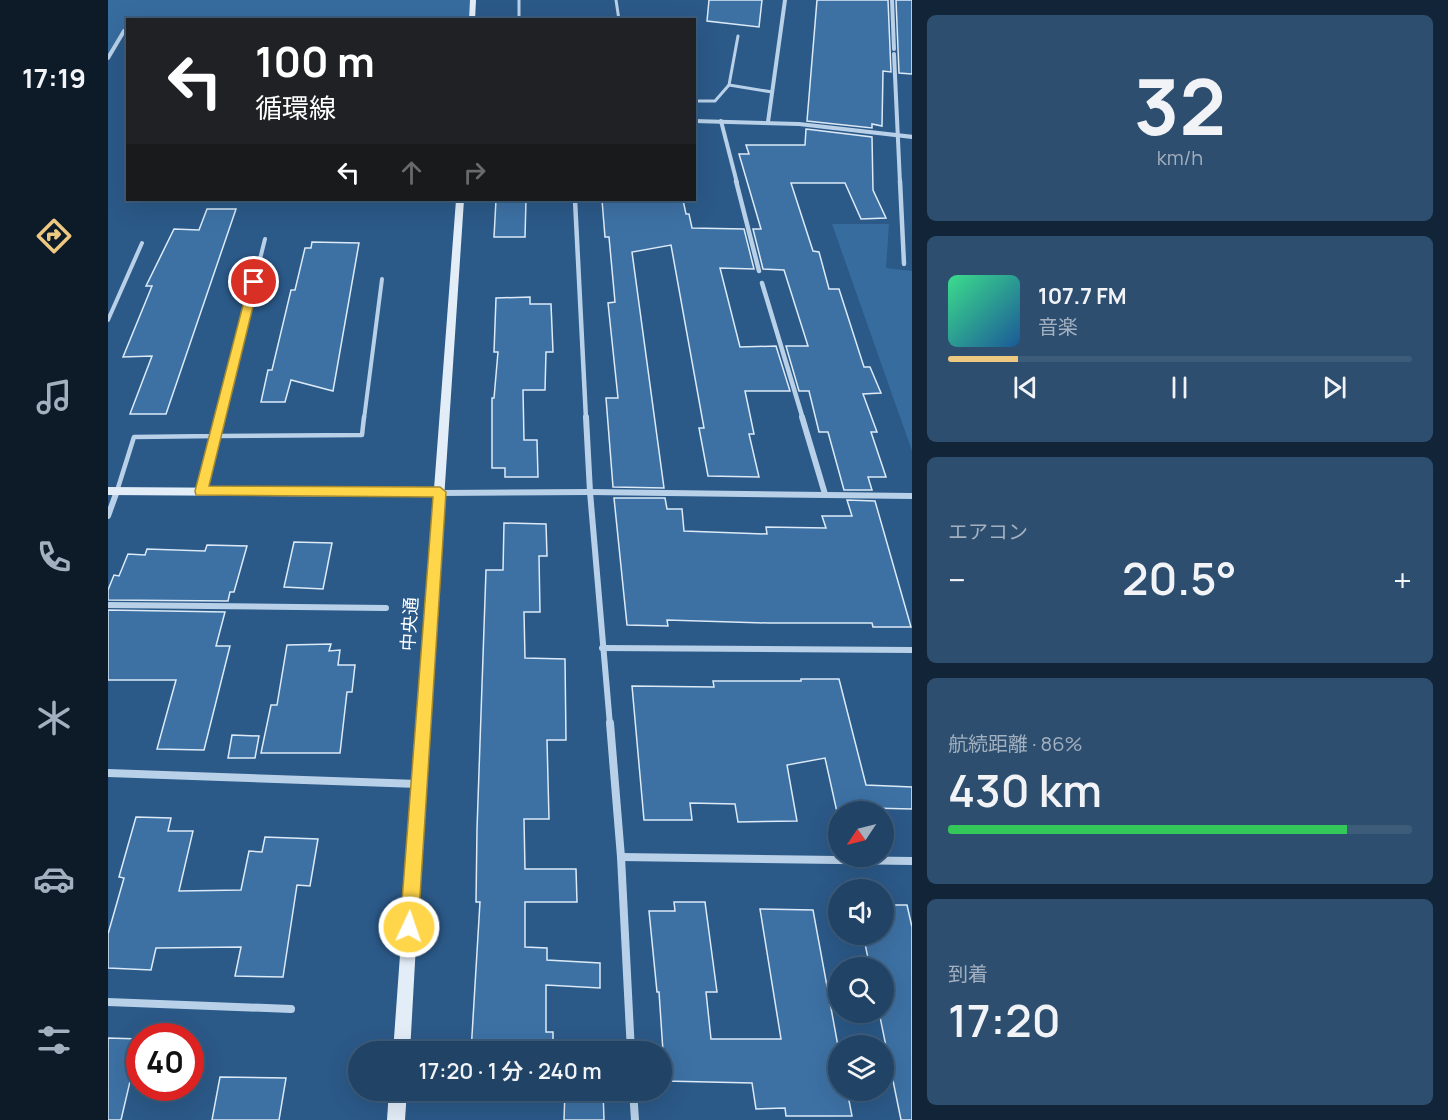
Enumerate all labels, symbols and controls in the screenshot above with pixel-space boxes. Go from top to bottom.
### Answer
text: 100 m [255,32,375,90]
icon: left [156,42,234,120]
text: 32 [1134,52,1226,158]
text: 17:19 [22,59,86,96]
text: 循環線 [255,89,336,126]
text: km/h [1157,144,1203,171]
icon: left [332,156,365,189]
icon: ahead [395,156,428,189]
icon: right [458,156,491,189]
icon: directions [33,215,75,257]
pin [228,256,279,307]
icon: arrive [237,265,270,298]
text: 107.7 FM [1038,281,1127,311]
text: 音楽 [1038,313,1078,340]
icon: previous [1009,371,1042,404]
icon: pause [1163,371,1196,404]
icon: next [1318,371,1351,404]
icon: music [33,376,75,418]
text: エアコン [948,518,1028,545]
icon: phone [33,536,75,578]
text: 20.5° [1122,547,1237,609]
text: − [948,557,966,602]
text: + [1393,557,1412,602]
street label: 中央通 [395,596,423,652]
icon: climate [33,697,75,739]
text: 航続距離 · 86% [948,730,1083,757]
text: 430 km [948,759,1102,821]
north arrow [828,801,894,867]
map controls [828,801,894,1101]
icon: car [33,858,75,900]
button: sound [828,879,894,945]
position arrow [377,895,441,959]
button: search [828,957,894,1023]
text: 到着 [948,960,988,987]
text: 17:20 [948,989,1061,1051]
icon: filters [33,1019,75,1061]
speed limit sign: 40 [126,1023,204,1101]
button: layers [828,1035,894,1101]
text: 17:20 · 1 分 · 240 m [418,1056,602,1086]

